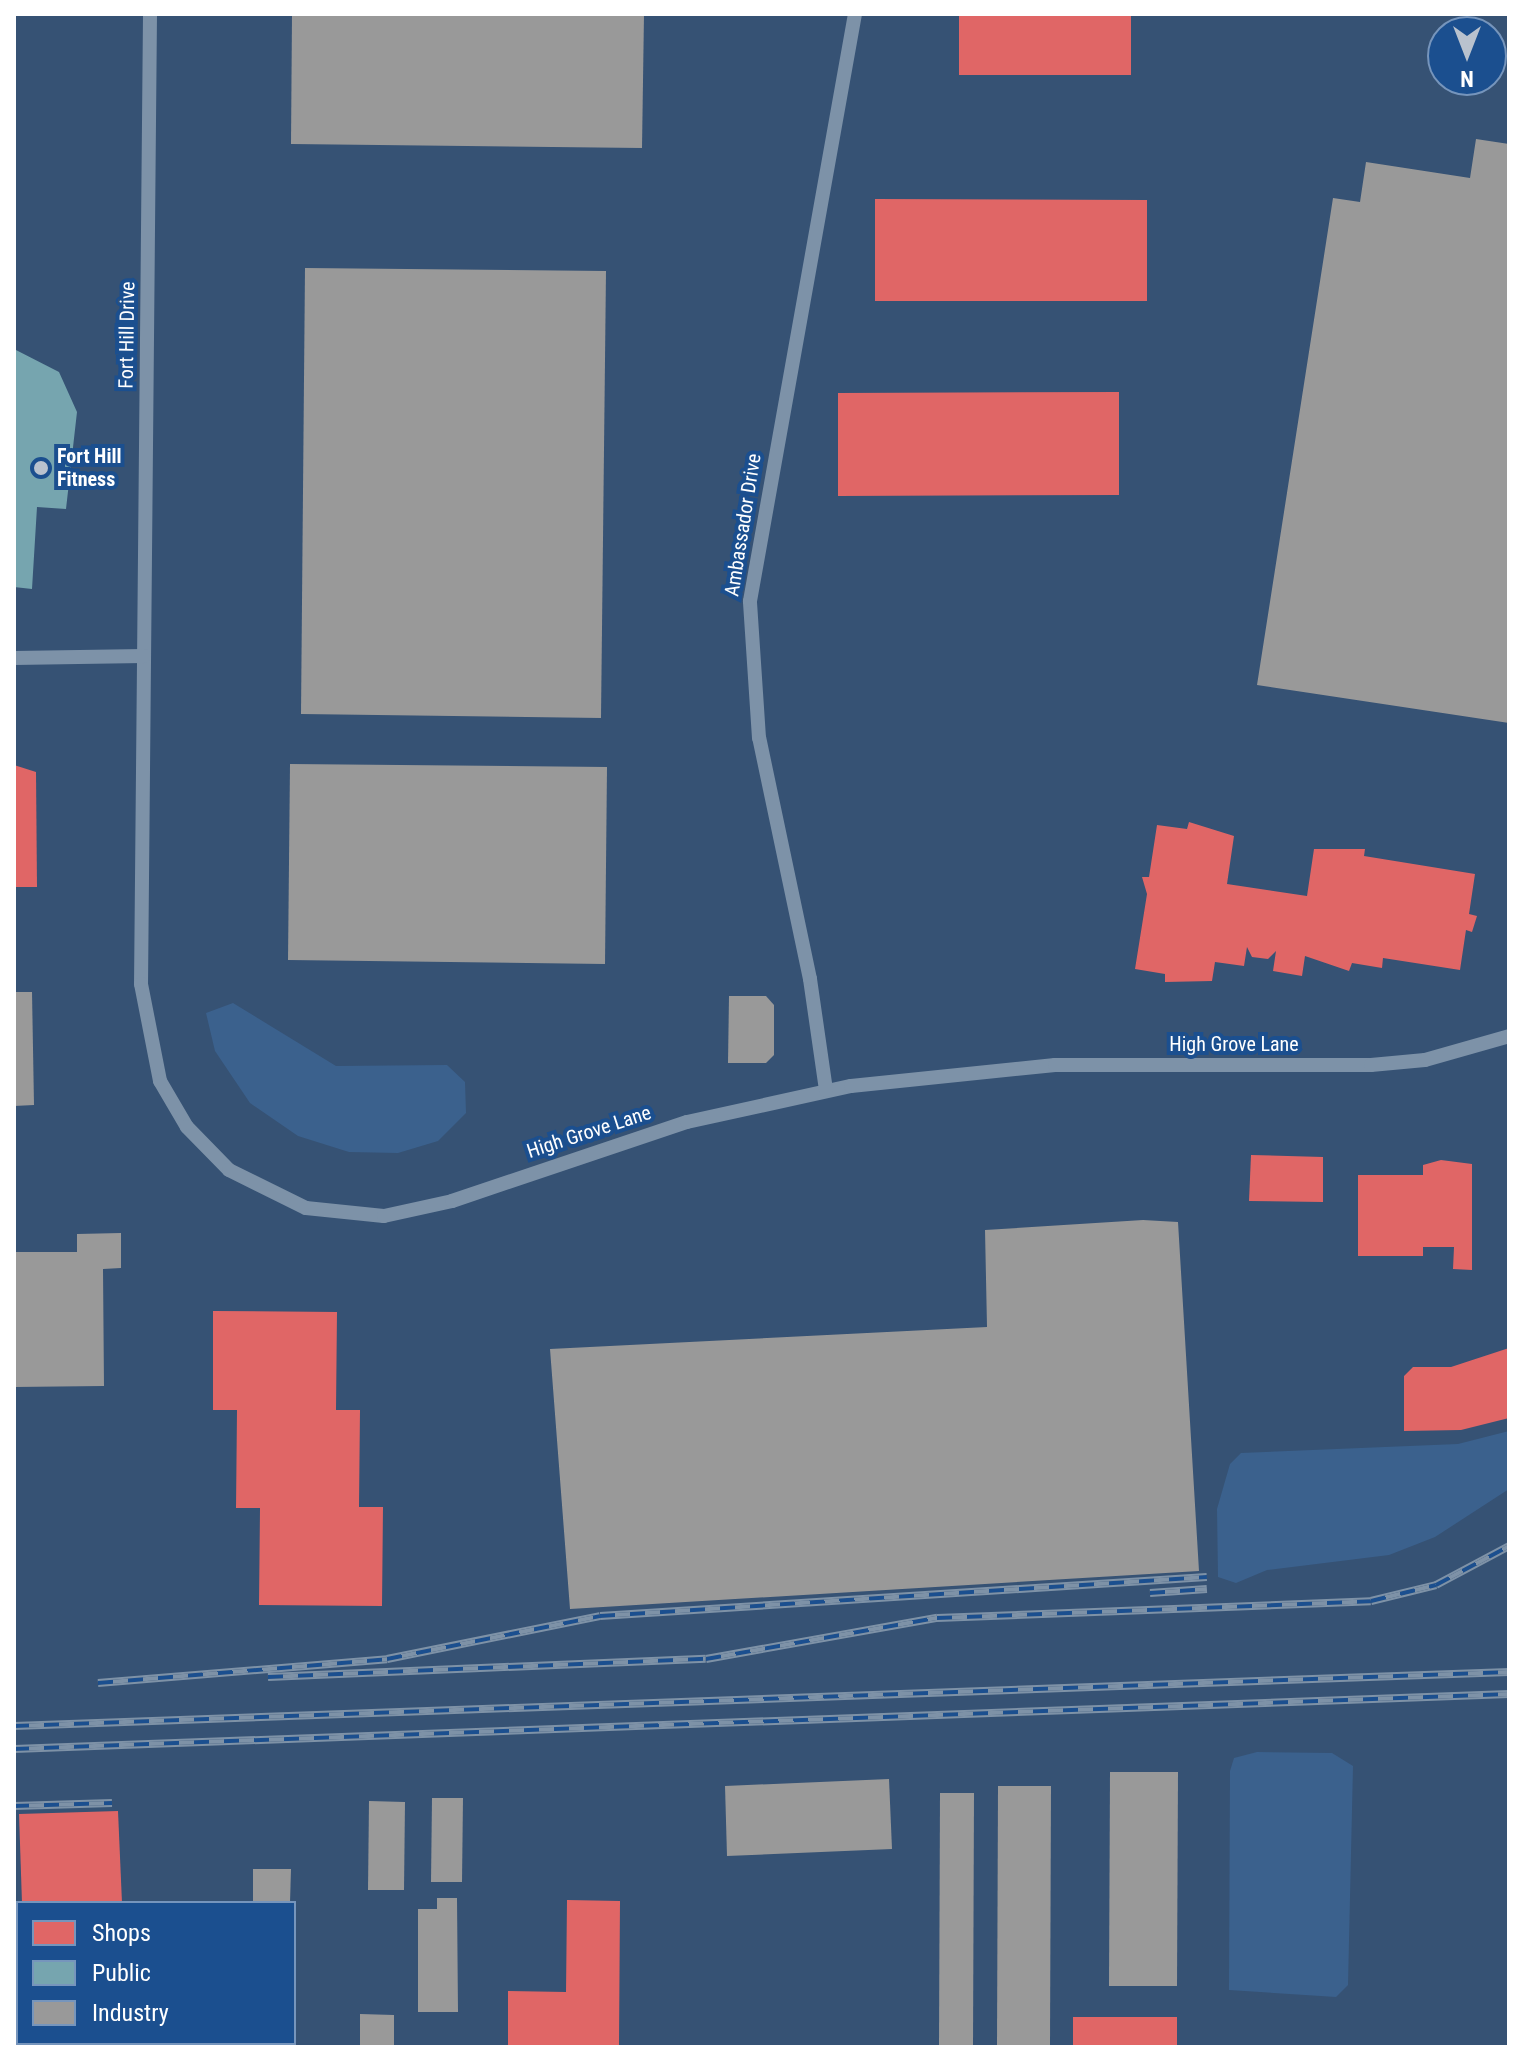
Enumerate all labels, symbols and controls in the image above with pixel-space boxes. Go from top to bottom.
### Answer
north arrow [1427,16,1507,96]
text: N [1460,66,1474,91]
street label: Fort Hill Drive [114,281,140,389]
place label: Fort Hill Fitness [57,444,122,491]
street label: Ambassador Drive [720,452,766,598]
marker: Fort Hill Fitness [32,459,50,477]
street label: High Grove Lane [1169,1032,1299,1056]
street label: High Grove Lane [524,1101,654,1163]
legend [16,1901,296,2045]
text: Shops [92,1919,151,1947]
text: Public [92,1959,151,1987]
text: Industry [92,1999,169,2027]

